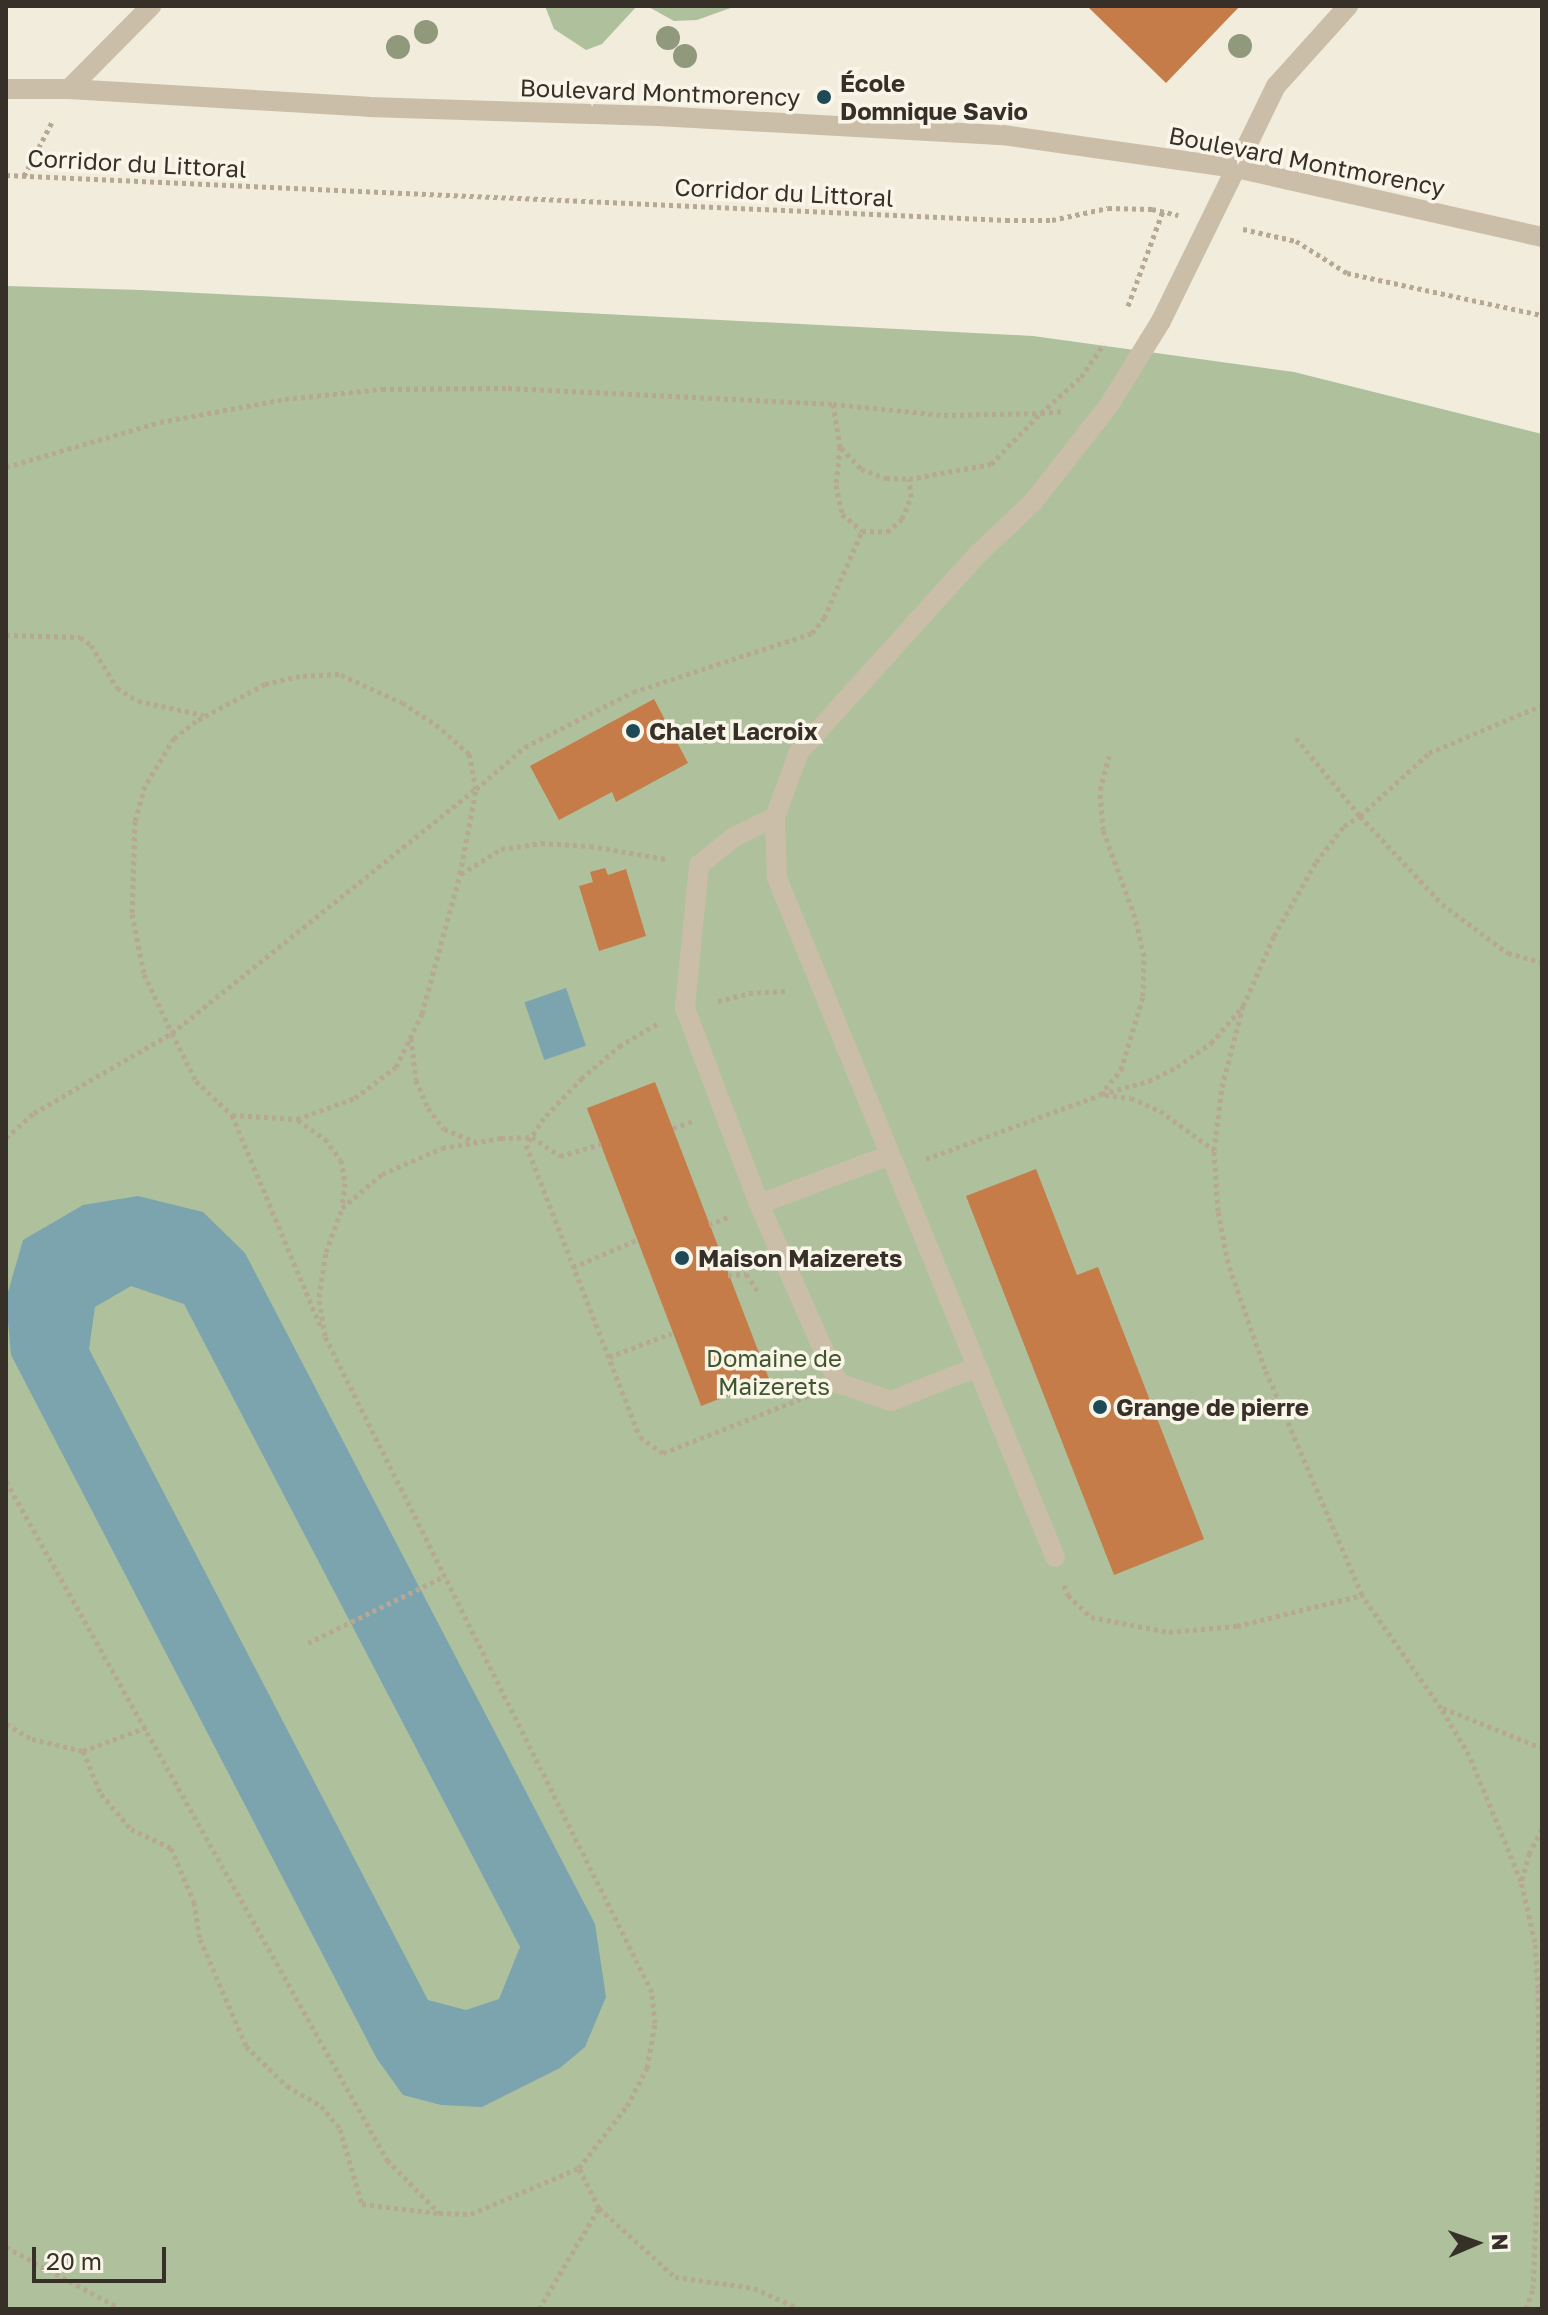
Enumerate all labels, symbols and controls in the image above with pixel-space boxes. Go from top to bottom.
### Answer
place label: École Domnique Savio [840,69,1028,125]
street label: Boulevard Montmorency [519,73,801,111]
marker: École Domnique Savio [815,88,833,106]
street label: Boulevard Montmorency [1166,120,1448,202]
street label: Corridor du Littoral [27,143,247,183]
street label: Corridor du Littoral [674,172,894,212]
place label: Chalet Lacroix [649,717,818,745]
marker: Chalet Lacroix [624,722,642,740]
place label: Maison Maizerets [698,1244,902,1272]
marker: Maison Maizerets [673,1249,691,1267]
park label: Domaine de Maizerets [706,1344,842,1400]
place label: Grange de pierre [1116,1393,1309,1421]
marker: Grange de pierre [1091,1398,1109,1416]
north arrow [1436,2203,1516,2283]
scale bar [36,2231,170,2281]
text: N [1487,2233,1514,2251]
text: 20 m [46,2246,102,2275]

